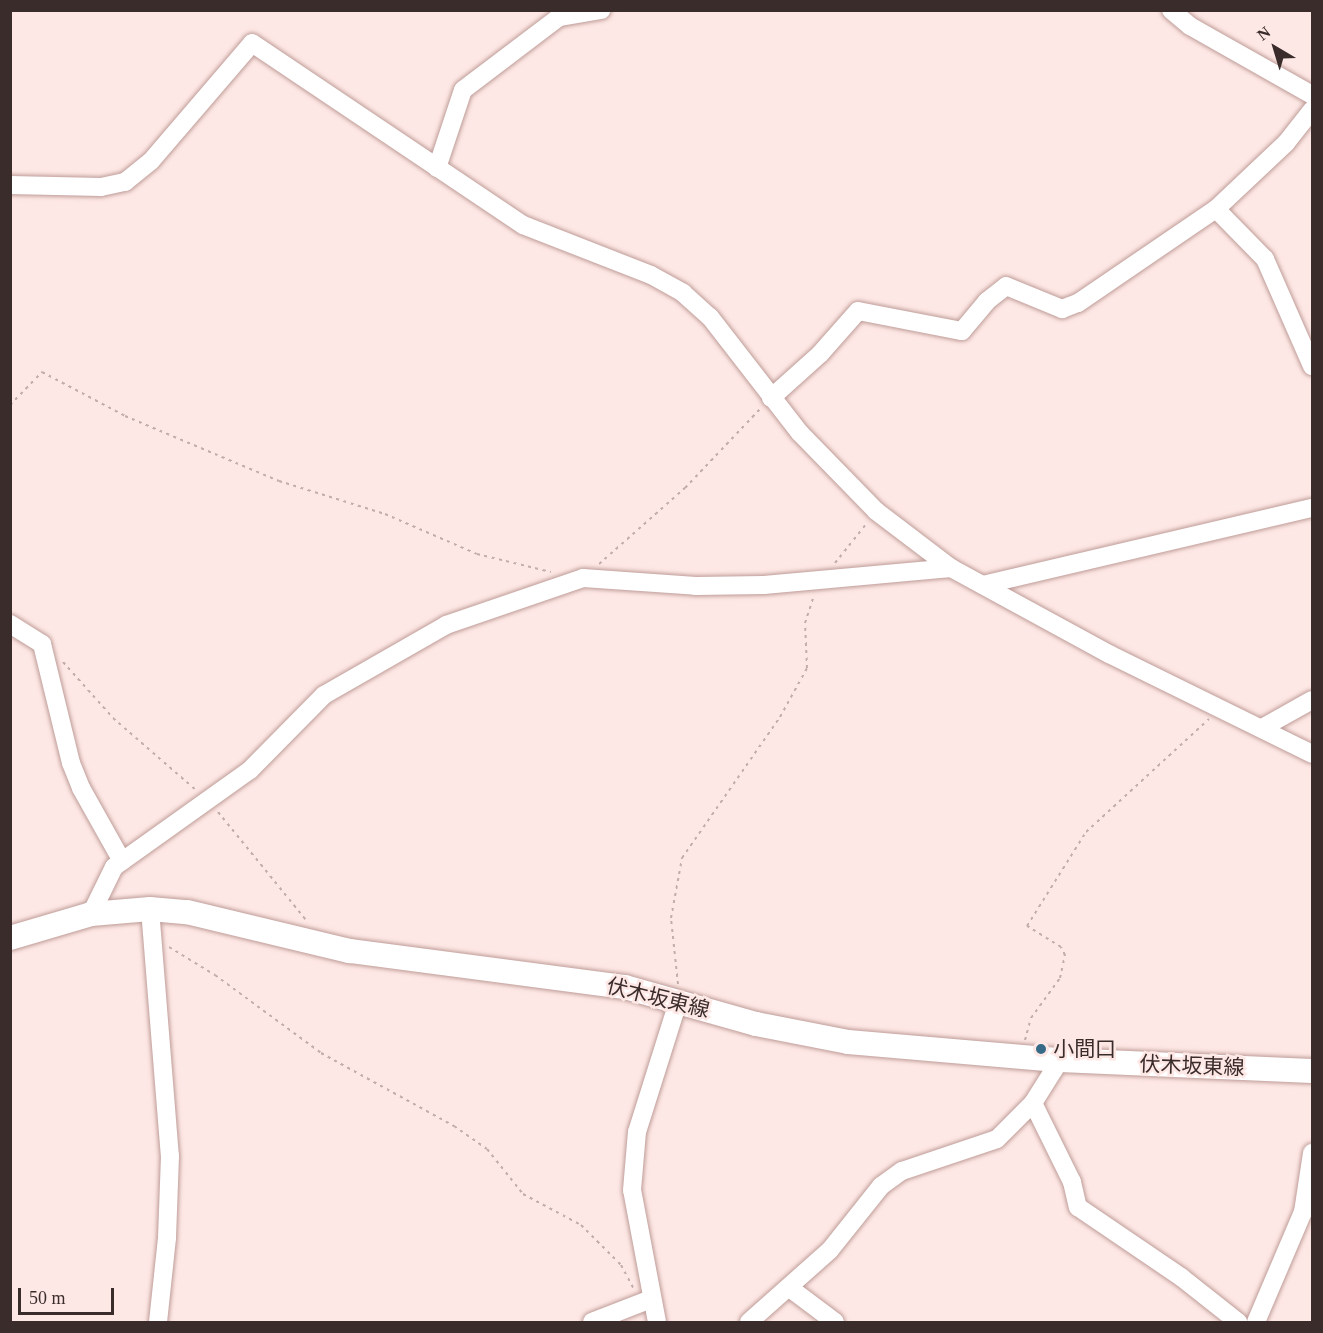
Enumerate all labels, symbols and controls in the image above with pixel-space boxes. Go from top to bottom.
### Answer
north arrow [1245,18,1305,78]
text: N [1254,23,1273,44]
street label: 伏木坂東線 [604,973,712,1023]
place label: 小間口 [1053,1036,1116,1062]
marker: 小間口 [1034,1042,1048,1056]
street label: 伏木坂東線 [1139,1052,1245,1080]
scale bar [21,1276,117,1314]
text: 50 m [29,1288,66,1308]

